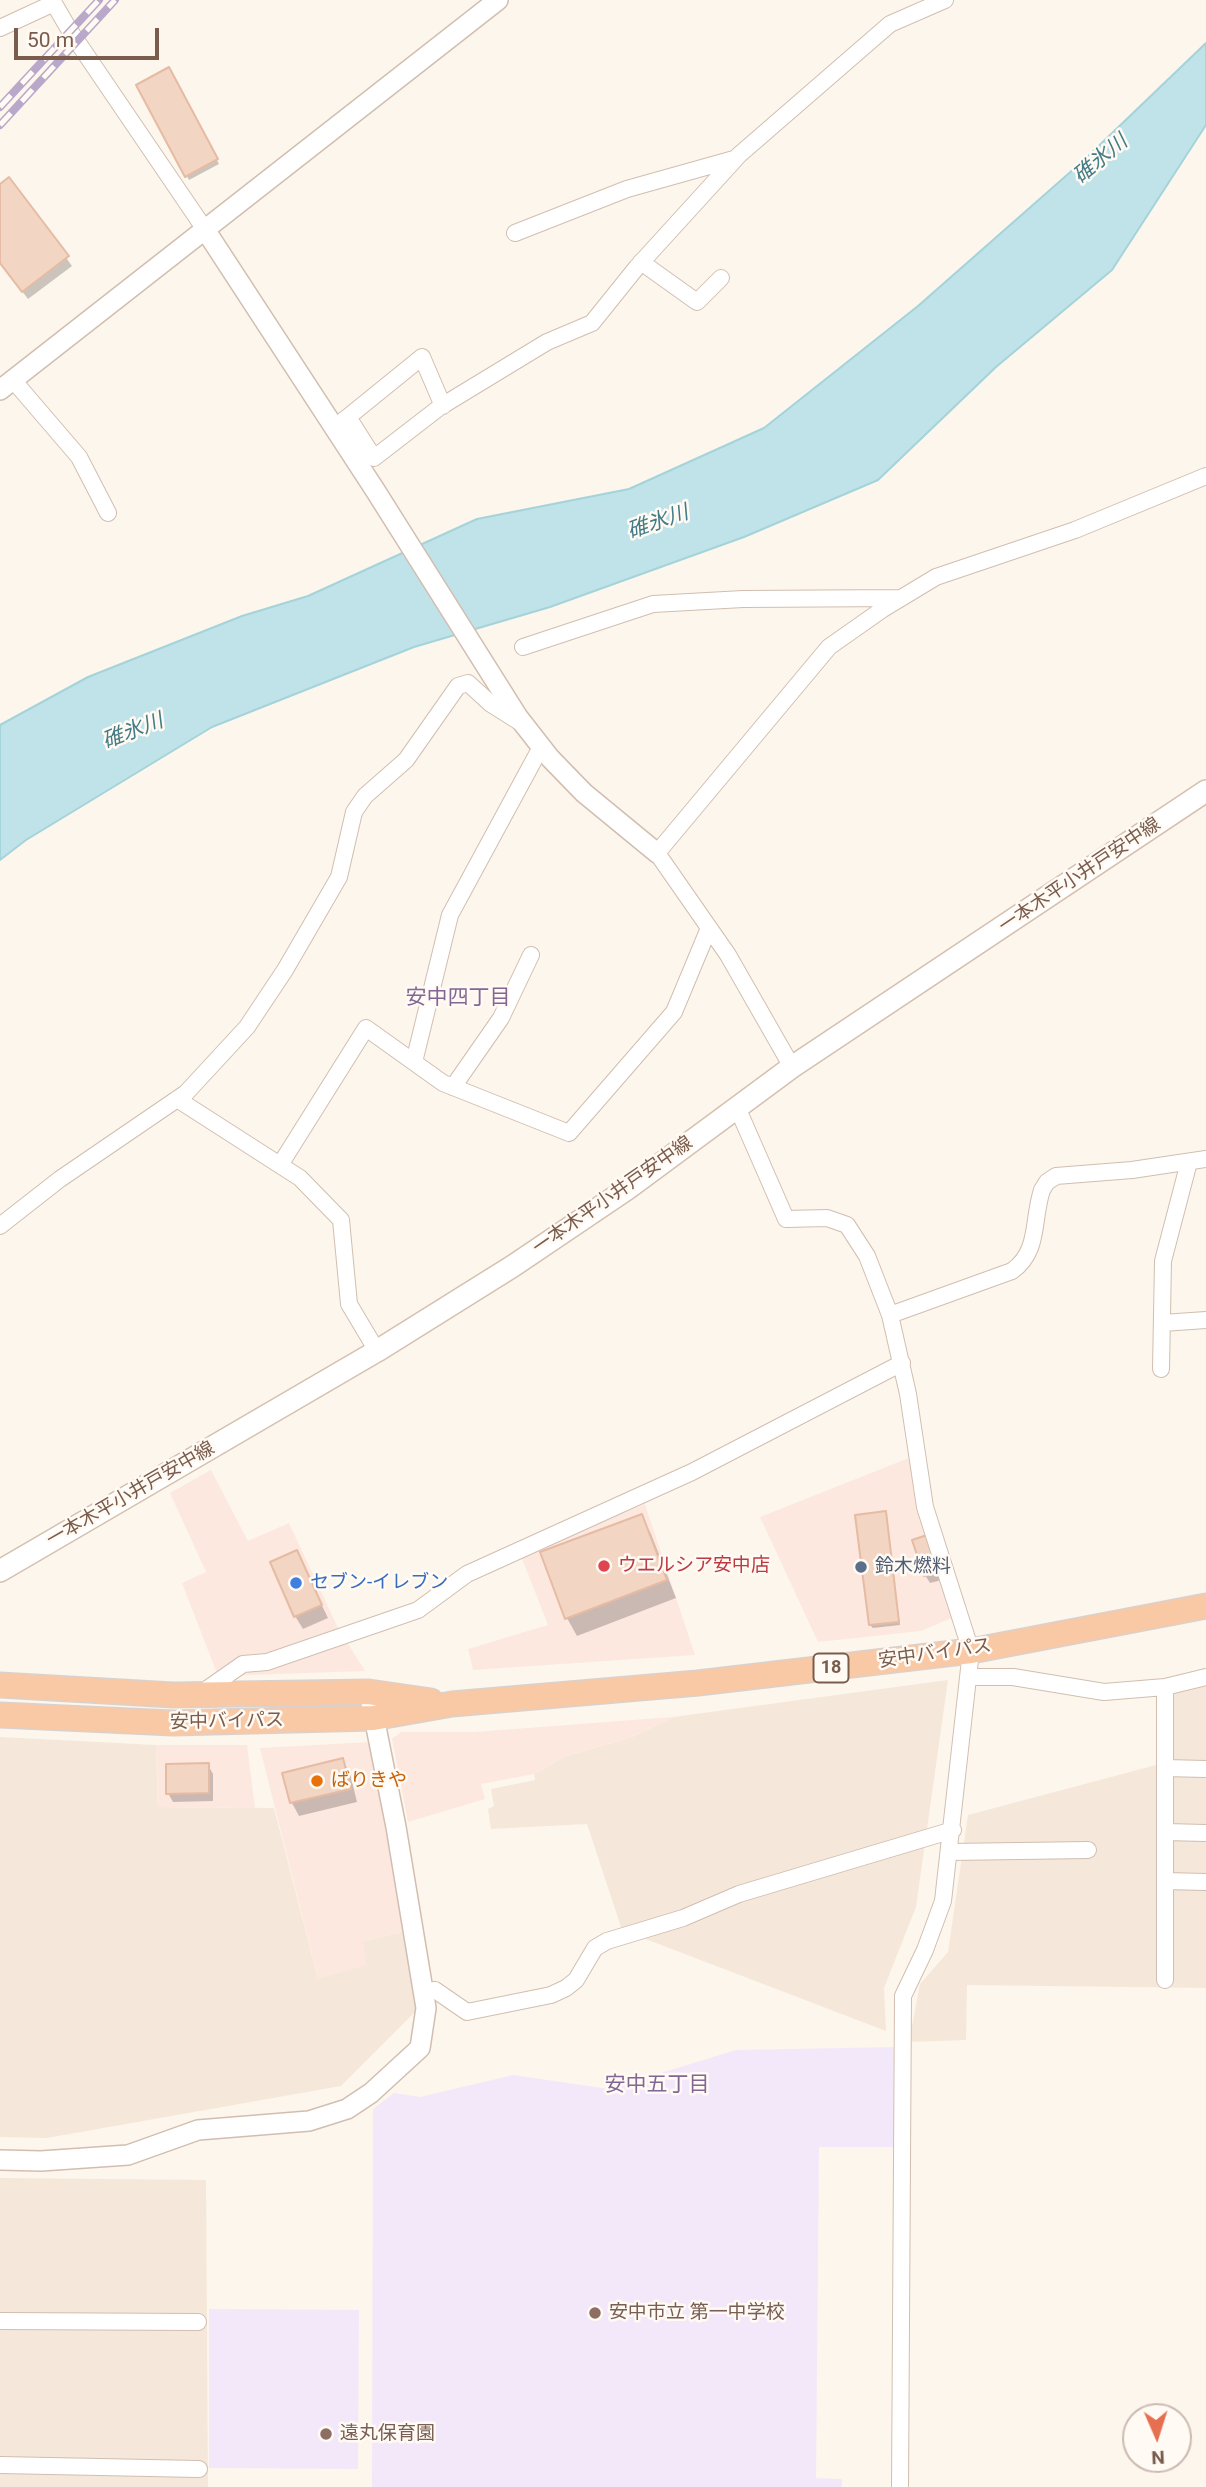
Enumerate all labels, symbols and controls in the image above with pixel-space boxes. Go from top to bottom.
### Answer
scale bar [18,14,163,58]
text: 50 m [27,28,74,52]
water label: 碓氷川 [1069,130,1133,190]
water label: 碓氷川 [624,501,692,545]
water label: 碓氷川 [99,709,167,755]
street label: 一本木平小井戸安中線 [995,813,1165,939]
district label: 安中四丁目 [406,986,510,1012]
street label: 一本木平小井戸安中線 [529,1132,697,1260]
street label: 一本木平小井戸安中線 [43,1438,219,1552]
place label: ウエルシア安中店 [618,1555,770,1577]
place label: 鈴木燃料 [875,1556,951,1578]
marker: ウエルシア安中店 [596,1558,612,1574]
marker: 鈴木燃料 [853,1559,869,1575]
place label: セブン-イレブン [310,1572,448,1594]
marker: セブン-イレブン [288,1575,304,1591]
street label: 安中バイパス [877,1635,993,1673]
road number: 18 [814,1653,848,1682]
street label: 安中バイパス [170,1710,284,1734]
place label: ばりきや [331,1770,407,1792]
marker: ばりきや [309,1773,325,1789]
district label: 安中五丁目 [605,2073,709,2099]
place label: 安中市立 第一中学校 [609,2302,785,2324]
marker: 安中市立 第一中学校 [587,2305,603,2321]
north arrow [1122,2403,1192,2473]
place label: 遠丸保育園 [340,2423,435,2445]
marker: 遠丸保育園 [318,2426,334,2442]
text: N [1151,2446,1165,2469]

